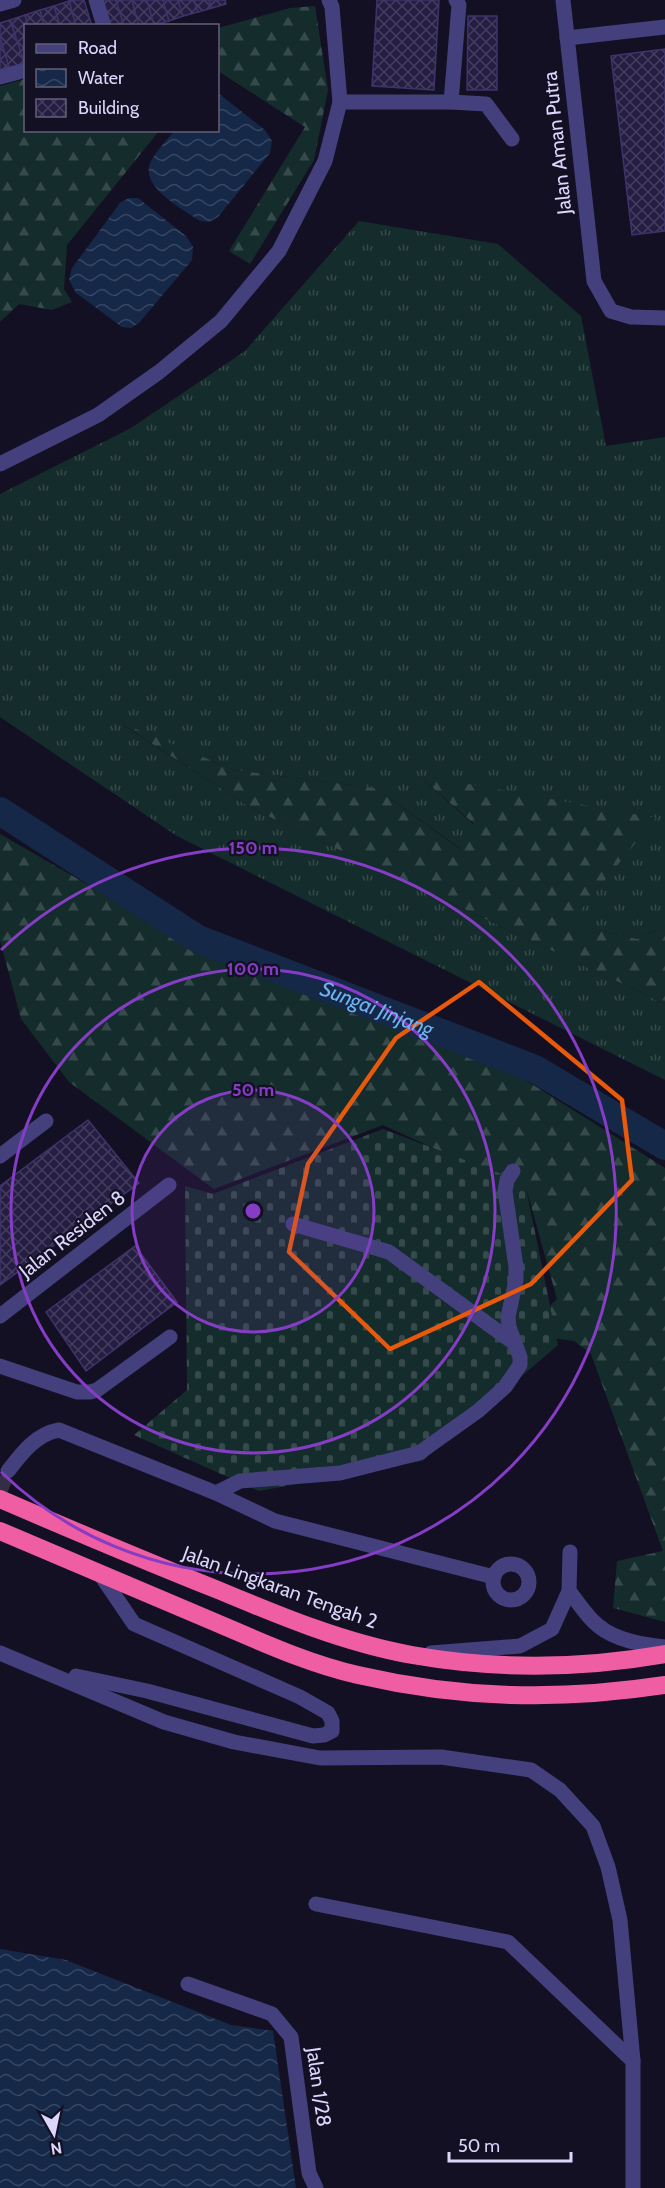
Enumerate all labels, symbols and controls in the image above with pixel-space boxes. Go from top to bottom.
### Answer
legend [24,24,219,132]
text: Road [78,37,117,59]
text: Water [78,67,124,89]
street label: Jalan Aman Putra [538,70,577,217]
text: Building [78,97,140,119]
text: 150 m [229,837,277,859]
text: 100 m [227,958,279,980]
water label: Sungai Jinjang [317,975,439,1042]
text: 50 m [232,1079,274,1101]
street label: Jalan Residen 8 [13,1185,130,1284]
centre of rings [243,1201,263,1221]
street label: Jalan Lingkaran Tengah 2 [178,1540,381,1633]
street label: Jalan 1/28 [301,2045,336,2128]
north arrow [24,2104,84,2164]
scale bar [449,2125,570,2163]
text: 50 m [458,2135,500,2157]
text: N [49,2138,63,2159]

